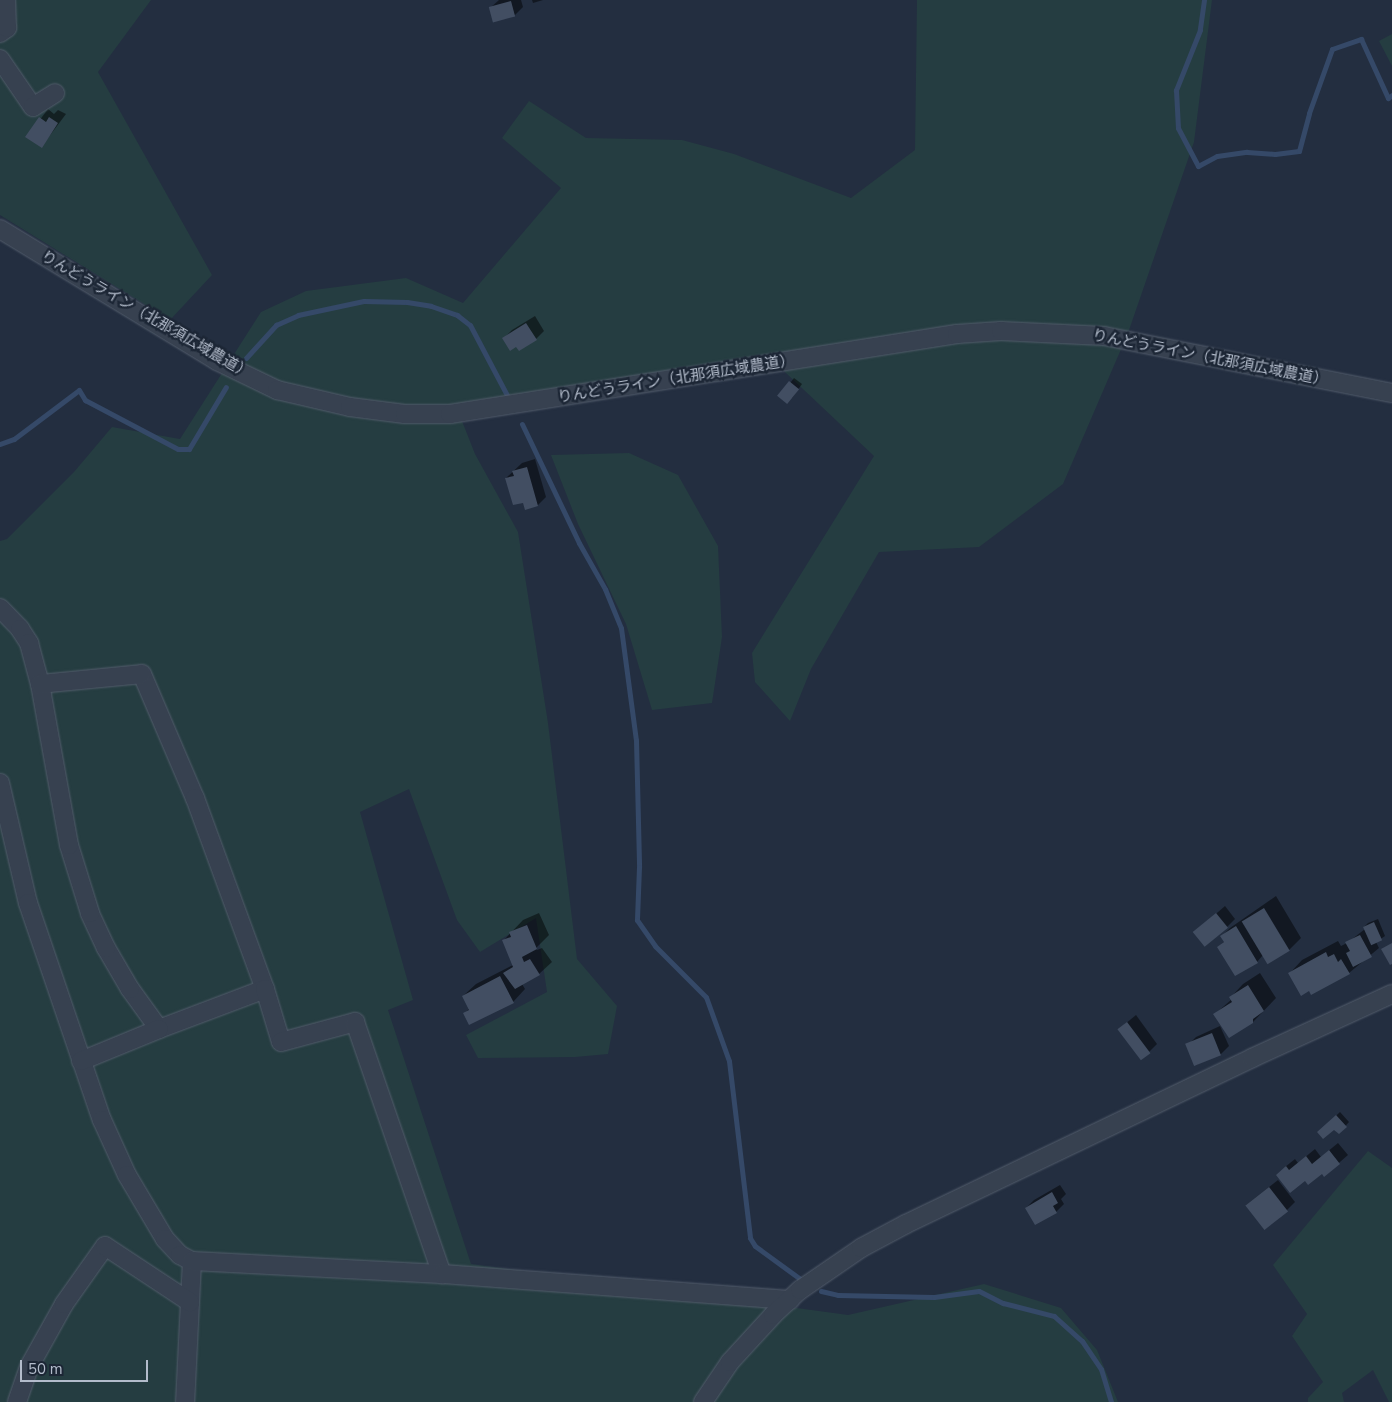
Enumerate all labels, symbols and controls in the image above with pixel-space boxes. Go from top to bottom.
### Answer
street label: りんどうライン（北那須広域農道） [38,247,254,383]
street label: りんどうライン（北那須広域農道） [1090,326,1330,390]
street label: りんどうライン（北那須広域農道） [556,351,796,407]
scale bar [22,1350,150,1382]
text: 50 m [28,1359,63,1379]

